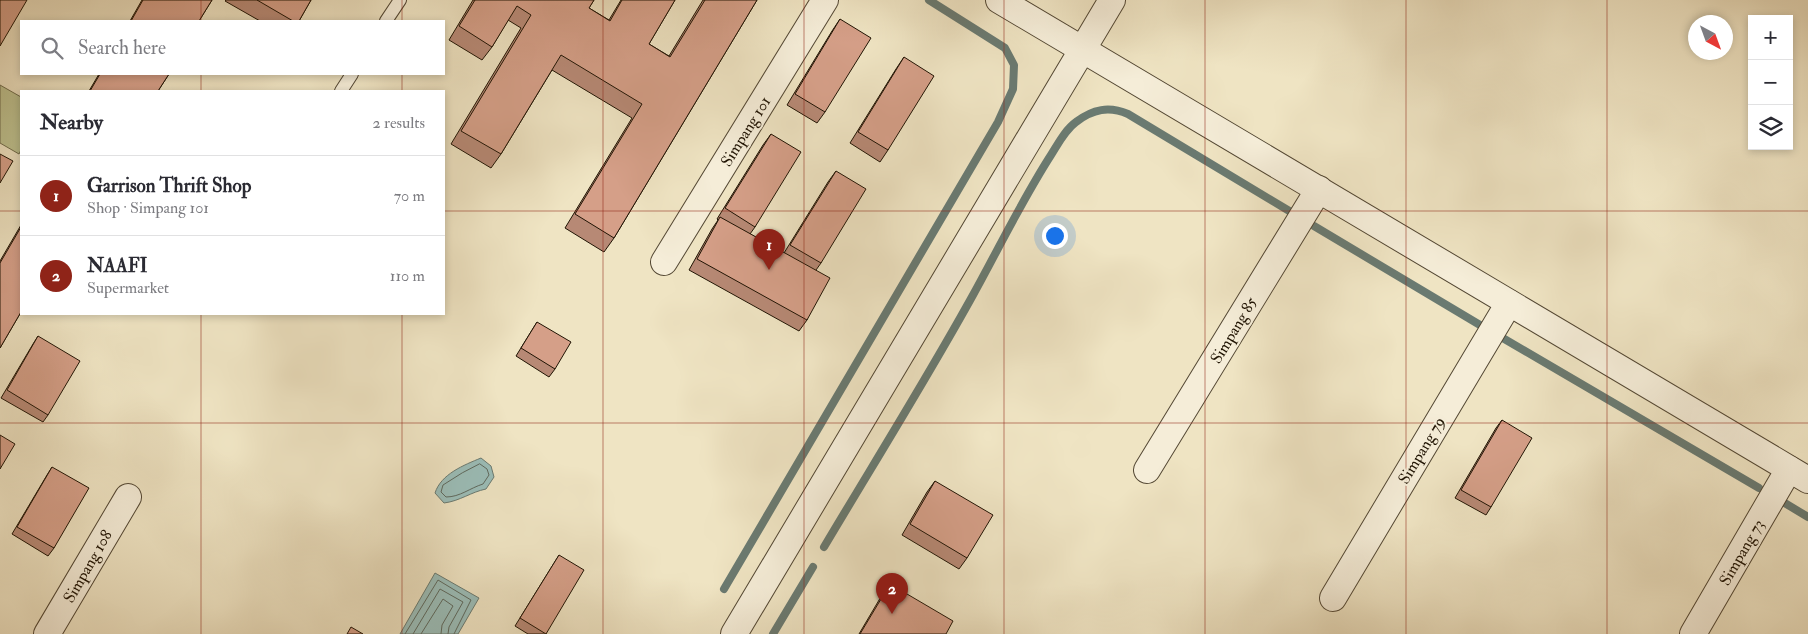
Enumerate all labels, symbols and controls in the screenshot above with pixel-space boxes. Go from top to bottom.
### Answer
north arrow [1688,15,1733,60]
map controls [1748,15,1793,150]
button: + [1748,15,1793,60]
search box [20,20,445,75]
icon: search [38,34,66,62]
text: Search here [78,36,166,60]
button: − [1748,60,1793,105]
street label: Simpang 101 [716,93,776,171]
button: layers [1748,105,1793,150]
text: Nearby [40,109,103,136]
text: 2 results [372,113,425,133]
text: Garrison Thrift Shop [87,174,251,198]
text: 1 [53,186,59,206]
text: 70 m [394,186,425,206]
text: Shop · Simpang 101 [87,198,209,218]
your location [1042,223,1068,249]
pin: 1 [753,229,785,270]
text: NAAFI [87,254,147,278]
text: 2 [52,266,60,286]
text: 110 m [390,266,425,286]
text: Supermarket [87,278,169,298]
street label: Simpang 85 [1206,294,1262,368]
street label: Simpang 79 [1394,413,1451,488]
street label: Simpang 73 [1715,516,1770,590]
street label: Simpang 108 [59,526,118,607]
pin: 2 [876,573,908,614]

